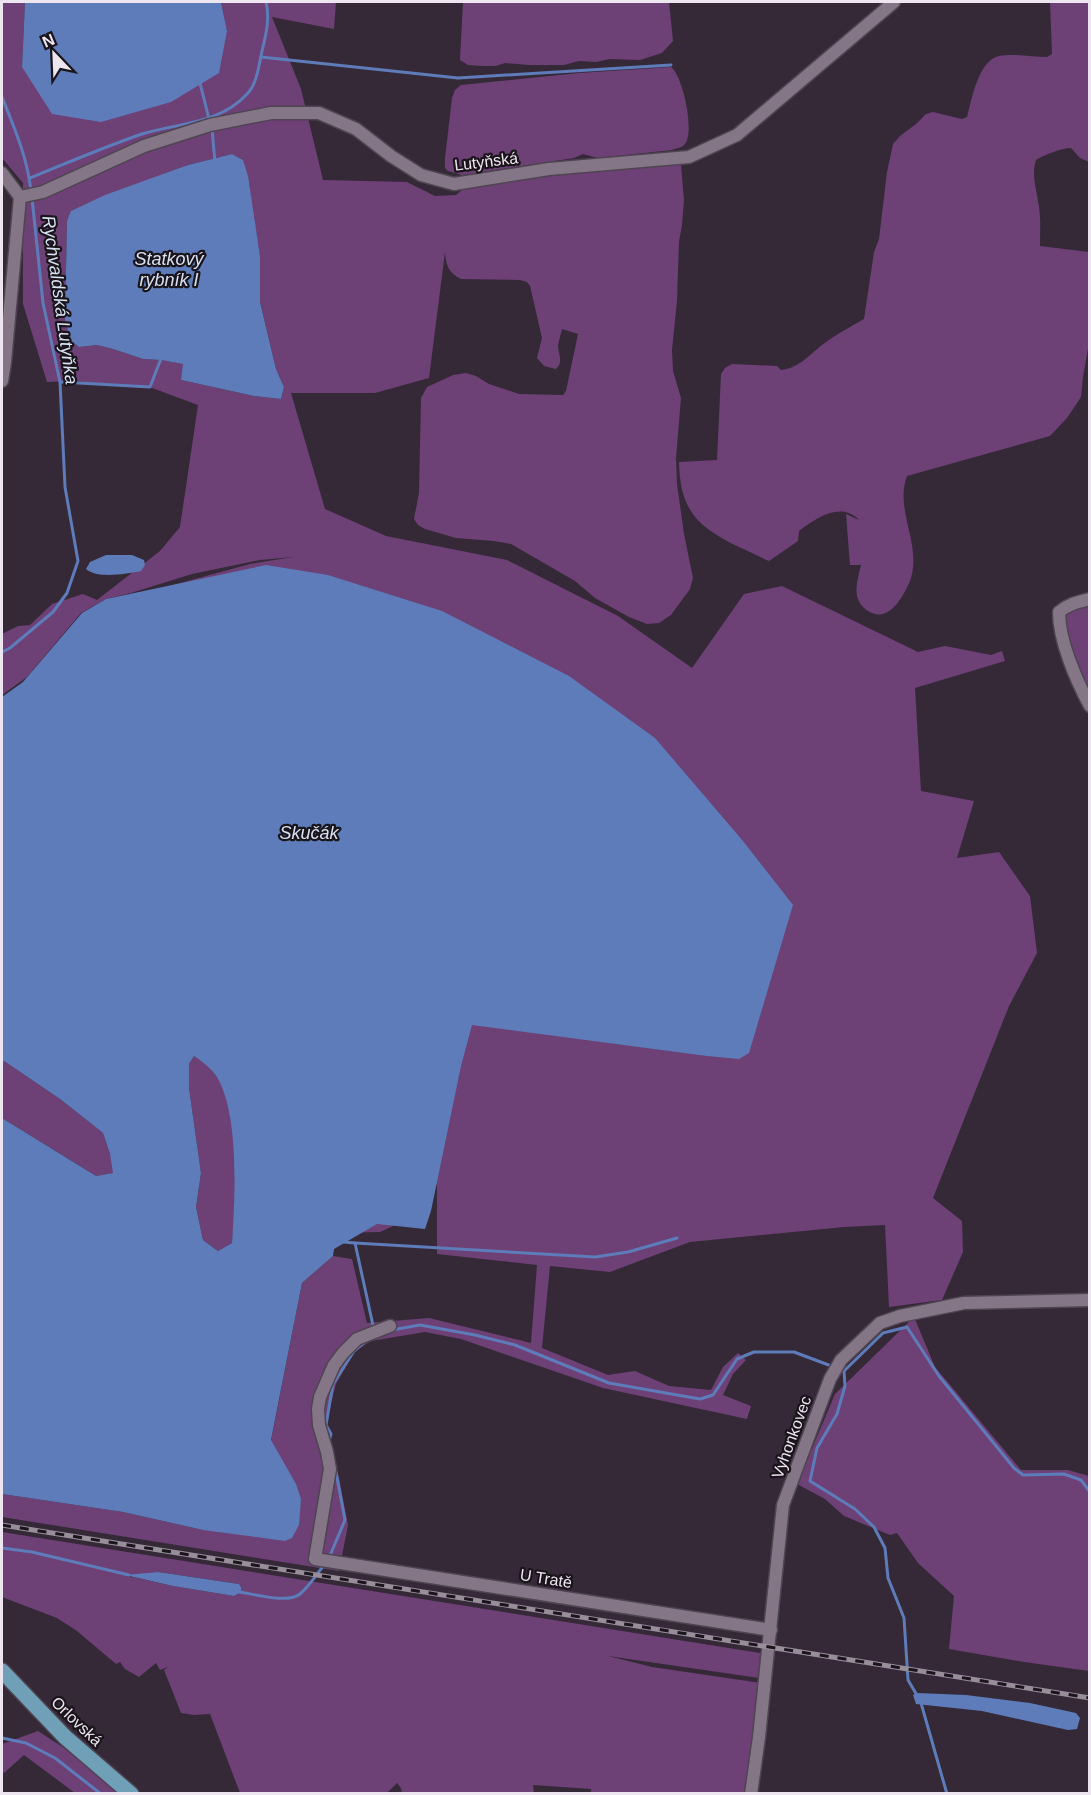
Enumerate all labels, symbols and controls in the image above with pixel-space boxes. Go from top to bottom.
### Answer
north arrow [24,24,84,84]
text: N [40,31,57,51]
street label: Lutyňská [453,149,519,174]
water label: Rychvaldská Lutyňka [38,214,82,386]
water label: Statkový rybník I [134,249,205,290]
water label: Skučák [279,823,340,843]
street label: Vyhonkovec [769,1394,814,1481]
street label: U Tratě [519,1566,573,1591]
street label: Orlovská [48,1693,105,1749]

